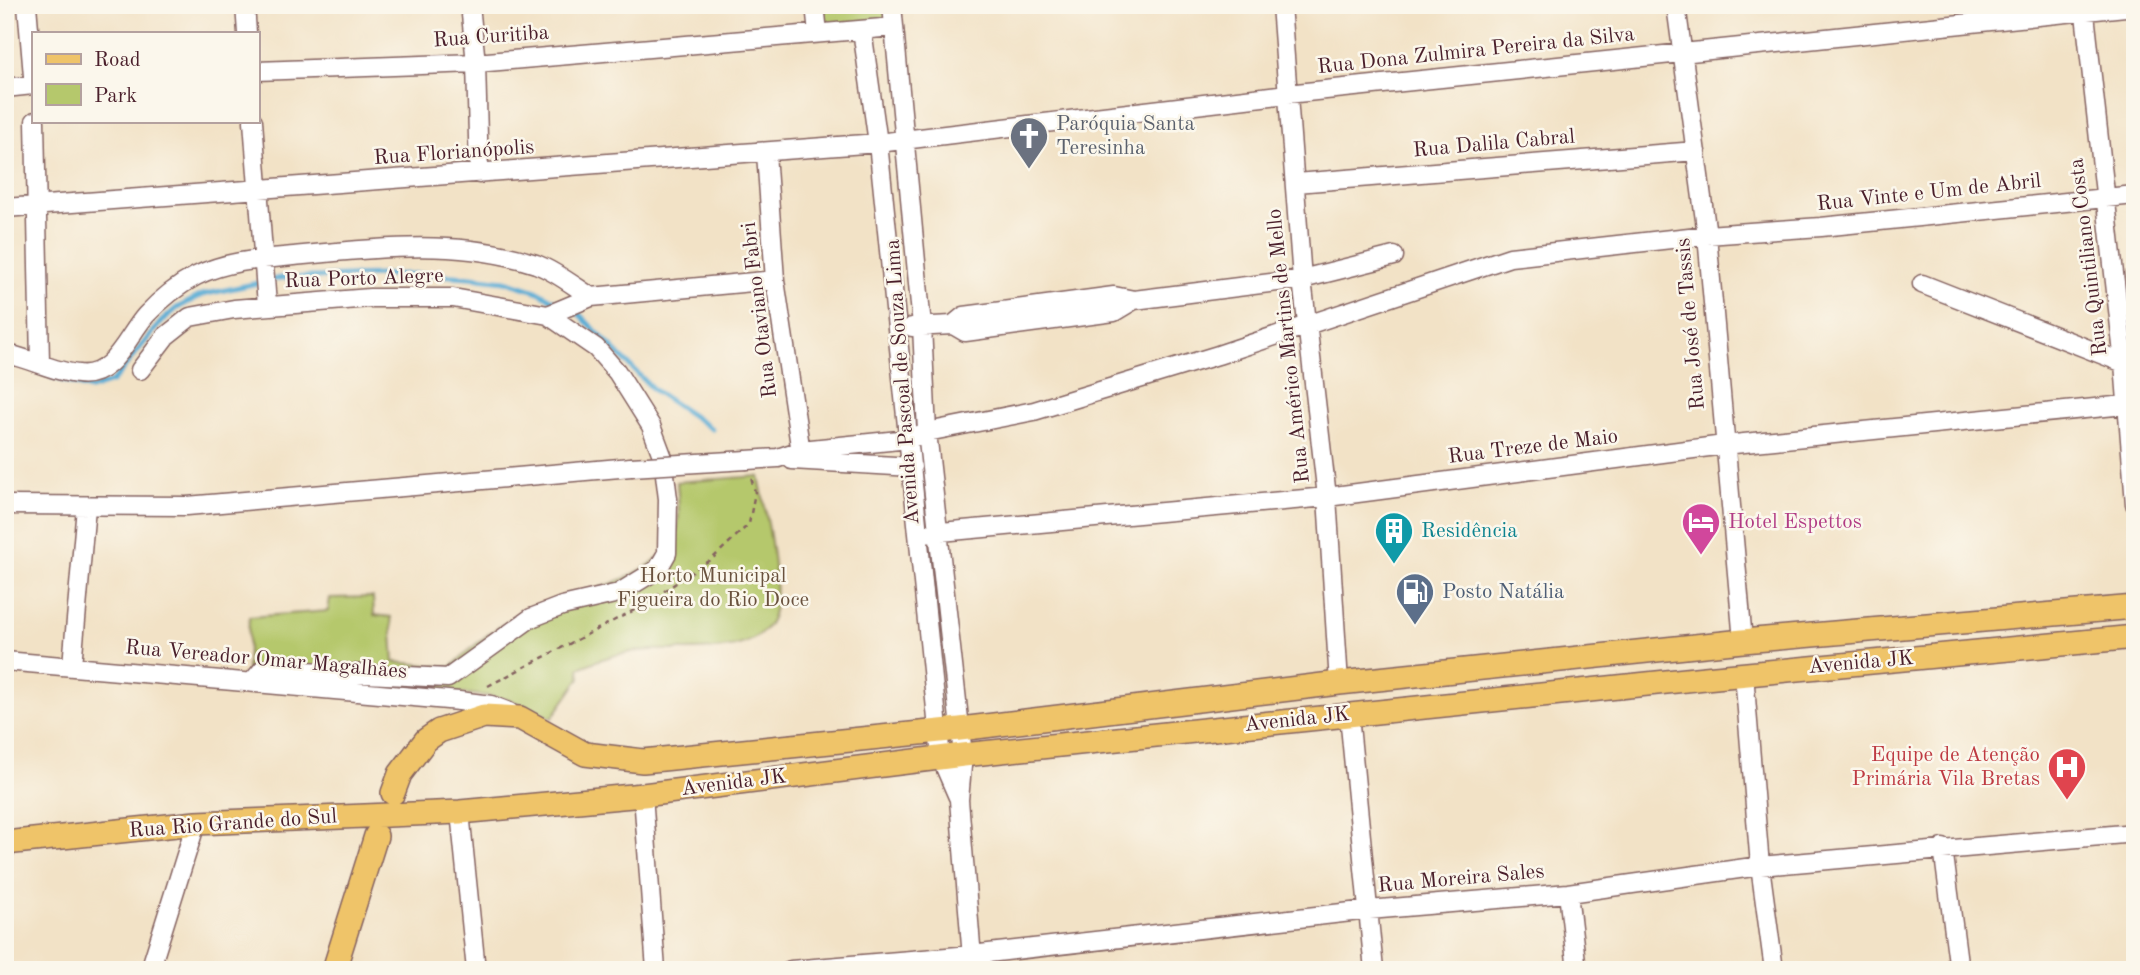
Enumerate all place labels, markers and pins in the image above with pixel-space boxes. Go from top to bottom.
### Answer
place label: Paróquia Santa Teresinha [1056,114,1195,159]
church icon: Paróquia Santa Teresinha [1008,115,1050,170]
hotel icon: Hotel Espettos [1680,501,1722,556]
building icon: Residência [1373,510,1415,565]
place label: Hotel Espettos [1728,512,1862,533]
place label: Residência [1421,521,1518,542]
fuel station icon: Posto Natália [1394,571,1436,626]
place label: Posto Natália [1442,582,1564,603]
place label: Equipe de Atenção Primária Vila Bretas [1851,745,2040,790]
hospital icon: Equipe de Atenção Primária Vila Bretas [2046,746,2088,801]

